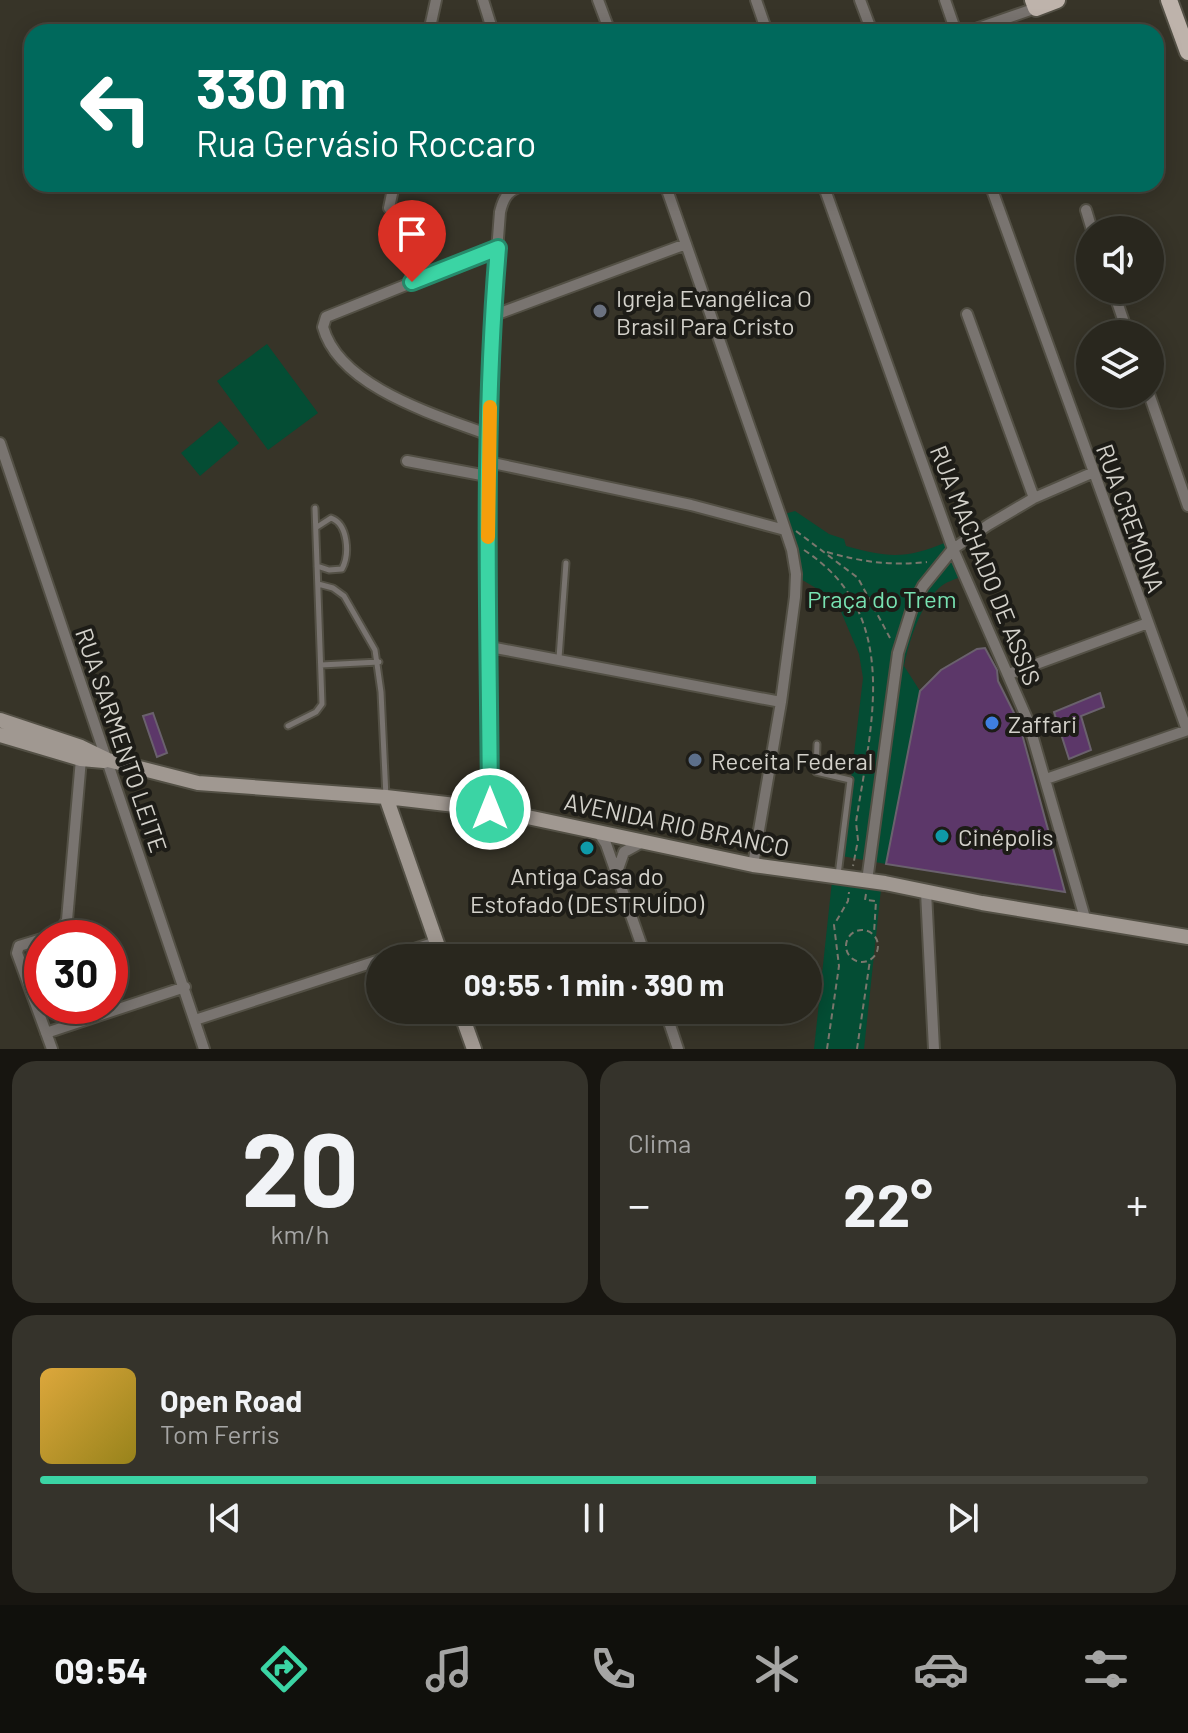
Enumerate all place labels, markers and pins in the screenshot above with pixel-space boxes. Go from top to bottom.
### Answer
pin [378,200,446,282]
place label: Igreja Evangélica O Brasil Para Cristo [616,283,812,340]
marker: Igreja Evangélica O Brasil Para Cristo [591,302,609,320]
place label: Zaffari [1008,709,1077,738]
marker: Zaffari [983,714,1001,732]
place label: Receita Federal [711,746,873,775]
marker: Receita Federal [686,751,704,769]
place label: Cinépolis [958,822,1054,851]
marker: Cinépolis [933,827,951,845]
marker: Antiga Casa do Estofado (DESTRUÍDO) [578,839,596,857]
place label: Antiga Casa do Estofado (DESTRUÍDO) [470,861,705,918]

